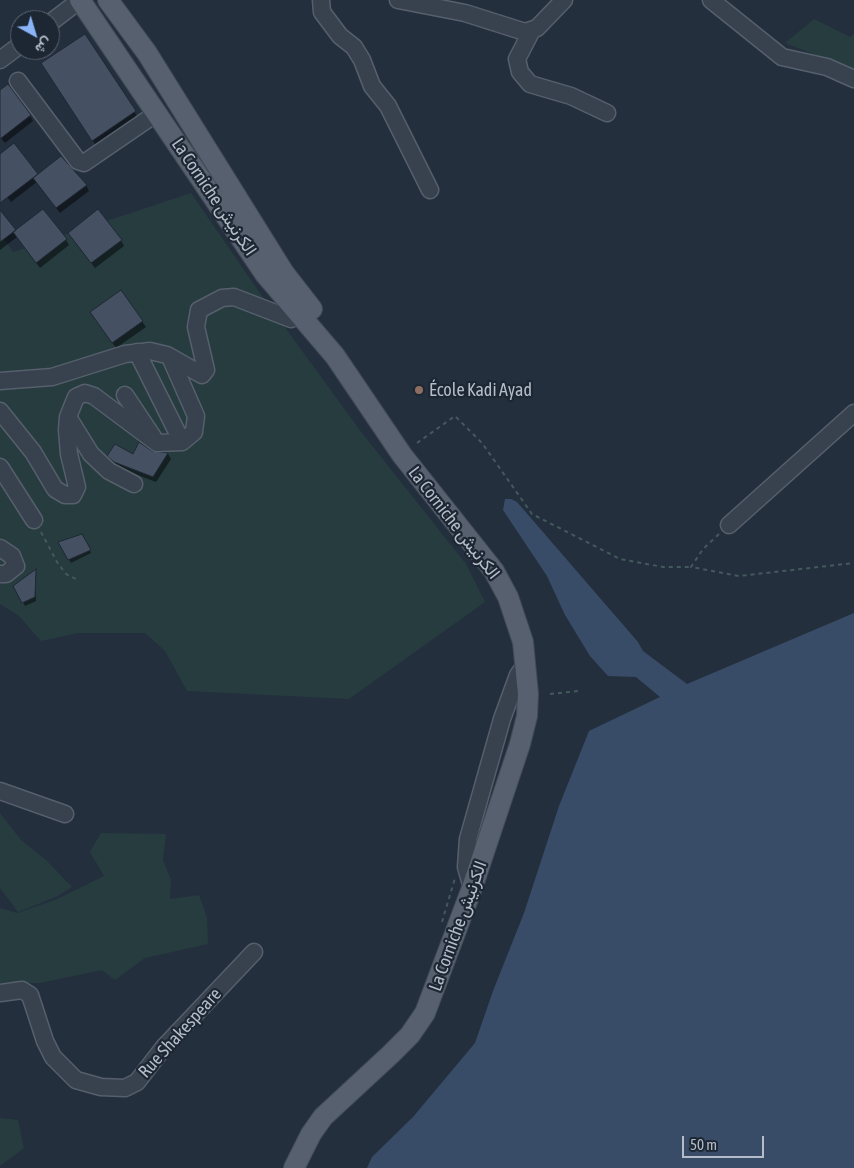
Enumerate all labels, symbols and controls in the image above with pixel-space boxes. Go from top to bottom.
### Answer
north arrow [10,10,60,60]
text: ش [32,34,55,57]
street label: La Corniche الكرنيش [167,134,261,260]
place label: École Kadi Ayad [429,379,532,401]
marker: École Kadi Ayad [413,384,425,396]
street label: La Corniche الكرنيش [403,462,505,584]
street label: La Corniche الكرنيش [424,858,492,994]
street label: Rue Shakespeare [134,984,226,1082]
scale bar [684,1126,766,1158]
text: 50 m [690,1136,717,1153]

